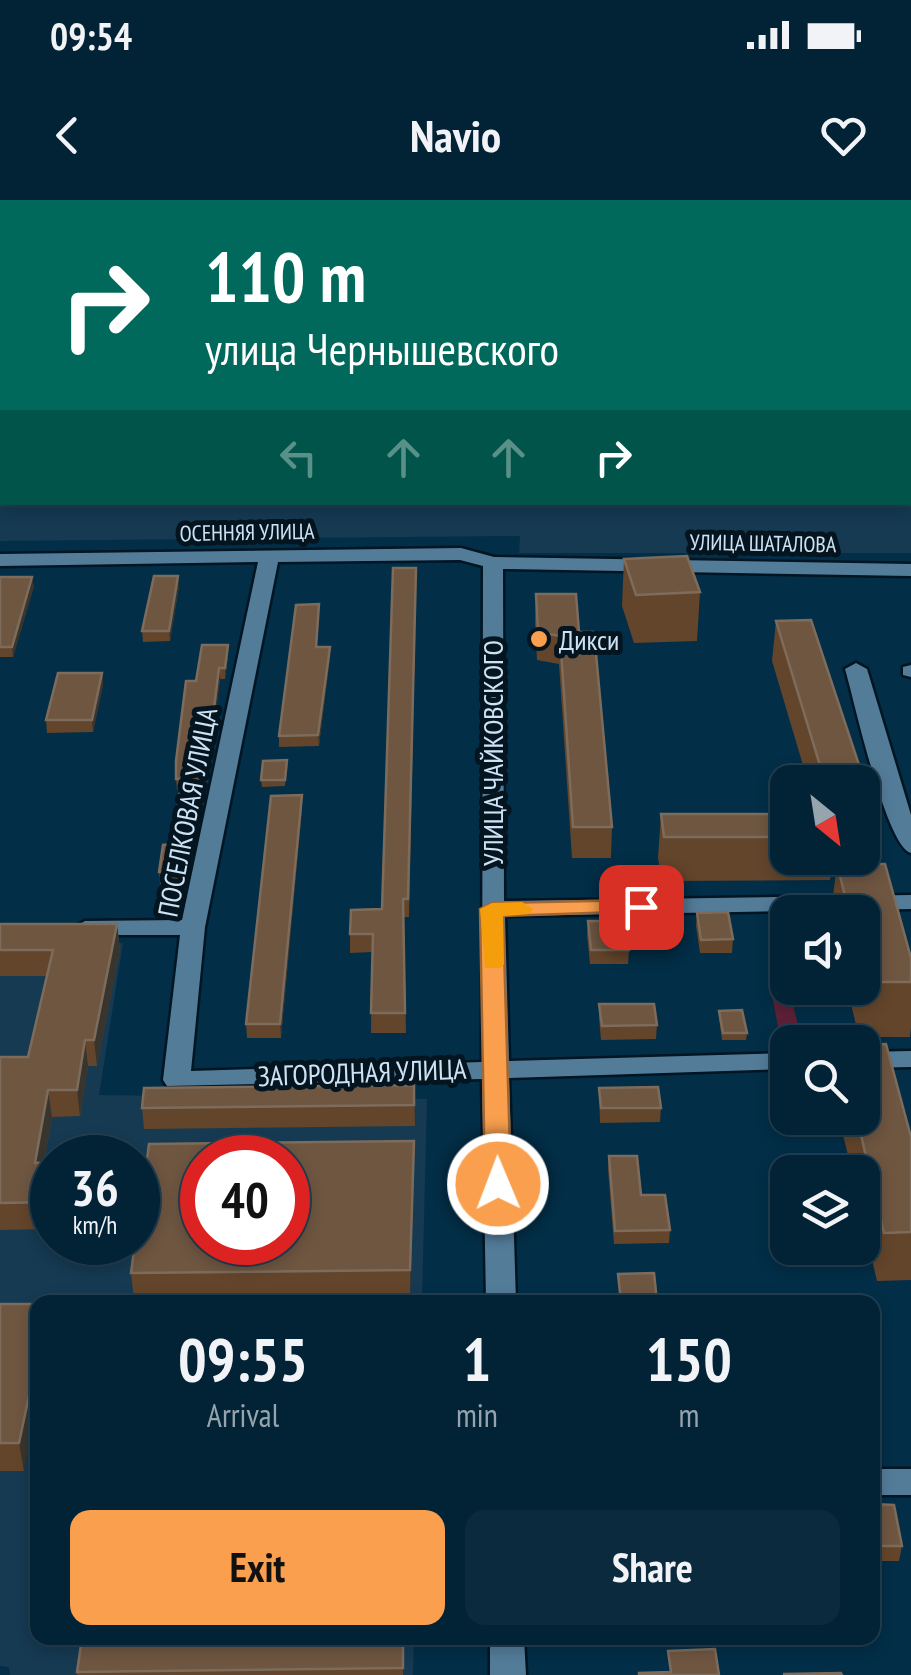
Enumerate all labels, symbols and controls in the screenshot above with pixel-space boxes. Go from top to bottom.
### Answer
text: 09:54 [50,11,132,60]
text: Navio [410,106,501,164]
icon: back [40,108,95,163]
icon: heart [816,108,871,163]
text: 110 m [205,231,366,321]
icon: right [40,240,170,370]
text: улица Чернышевского [205,319,559,377]
icon: left [271,430,326,485]
icon: ahead [376,430,431,485]
icon: ahead [481,430,536,485]
icon: right [586,430,641,485]
street label: ОСЕННЯЯ УЛИЦА [179,517,315,547]
street label: УЛИЦА ШАТАЛОВА [690,528,837,558]
place label: Дикси [559,621,619,658]
marker: Дикси [528,628,550,650]
street label: УЛИЦА ЧАЙКОВСКОГО [474,640,511,866]
street label: ПОСЕЛКОВАЯ УЛИЦА [149,703,226,920]
north arrow [770,765,880,875]
map controls [770,765,880,1265]
pin [599,865,684,950]
icon: arrive [614,880,669,935]
button: sound [770,895,880,1005]
button: search [770,1025,880,1135]
street label: ЗАГОРОДНАЯ УЛИЦА [257,1050,468,1094]
position arrow [446,1132,550,1236]
speed limit sign: 40 [180,1135,310,1265]
text: 36 [71,1155,119,1220]
button: layers [770,1155,880,1265]
text: km/h [73,1209,117,1241]
text: 09:55 [178,1320,308,1398]
text: 1 [463,1320,491,1398]
text: 150 [646,1320,732,1398]
text: Arrival [207,1394,279,1436]
text: min [456,1394,498,1436]
text: m [678,1394,699,1436]
button: Exit [70,1510,445,1625]
button: Share [465,1510,840,1625]

